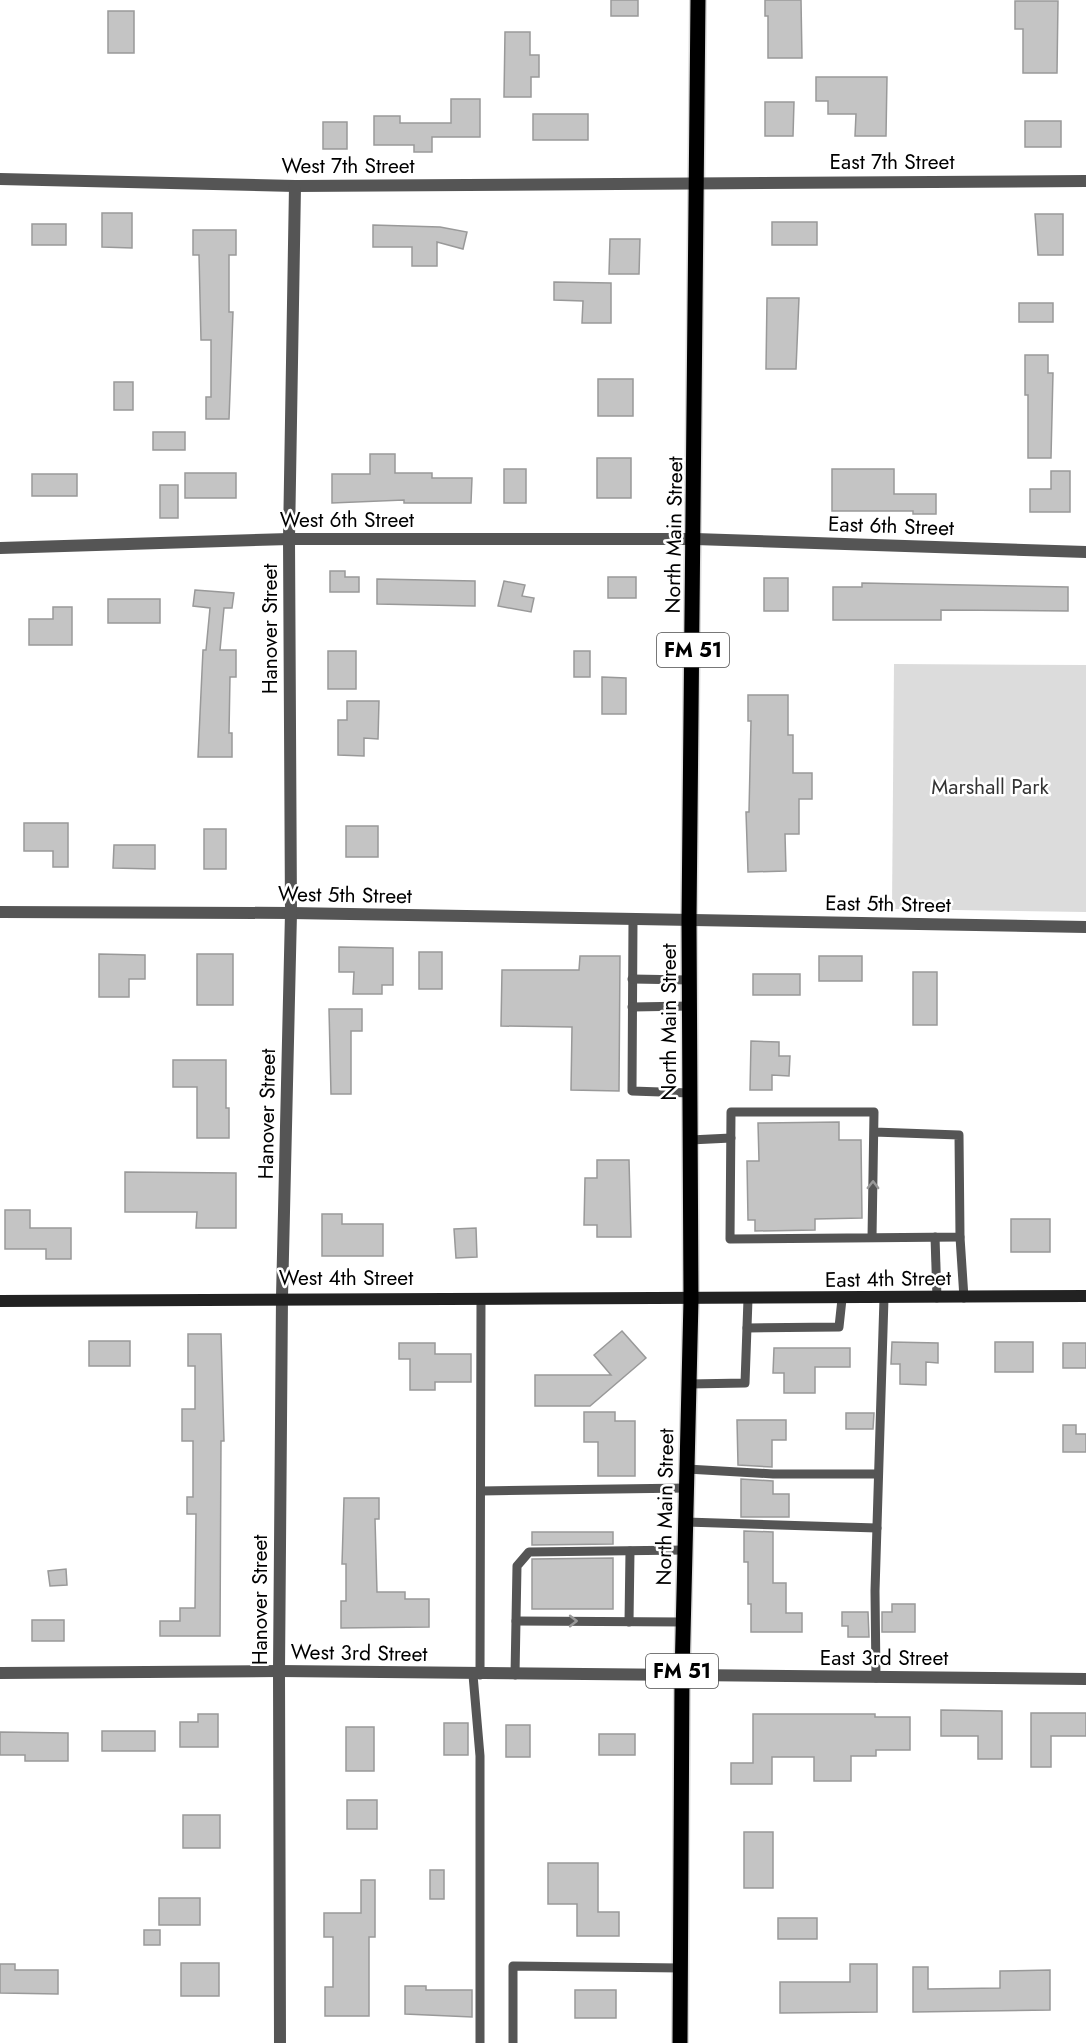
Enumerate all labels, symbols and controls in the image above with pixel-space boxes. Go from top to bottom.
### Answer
street label: East 7th Street [830,147,954,177]
street label: West 7th Street [281,151,415,181]
street label: North Main Street [658,456,690,614]
street label: West 6th Street [280,505,414,535]
street label: East 6th Street [827,509,955,543]
street label: Hanover Street [255,564,285,694]
road number: FM 51 [657,633,729,667]
park label: Marshall Park [931,772,1049,802]
street label: West 5th Street [278,879,412,911]
street label: East 5th Street [825,888,951,920]
street label: North Main Street [654,943,684,1101]
street label: Hanover Street [251,1048,283,1180]
one-way arrow [867,1180,880,1189]
street label: West 4th Street [279,1263,413,1293]
street label: East 4th Street [825,1263,951,1295]
street label: North Main Street [649,1428,681,1586]
street label: Hanover Street [245,1535,275,1665]
one-way arrow [568,1615,577,1627]
street label: West 3rd Street [290,1637,428,1669]
street label: East 3rd Street [820,1643,948,1673]
road number: FM 51 [646,1654,718,1688]

